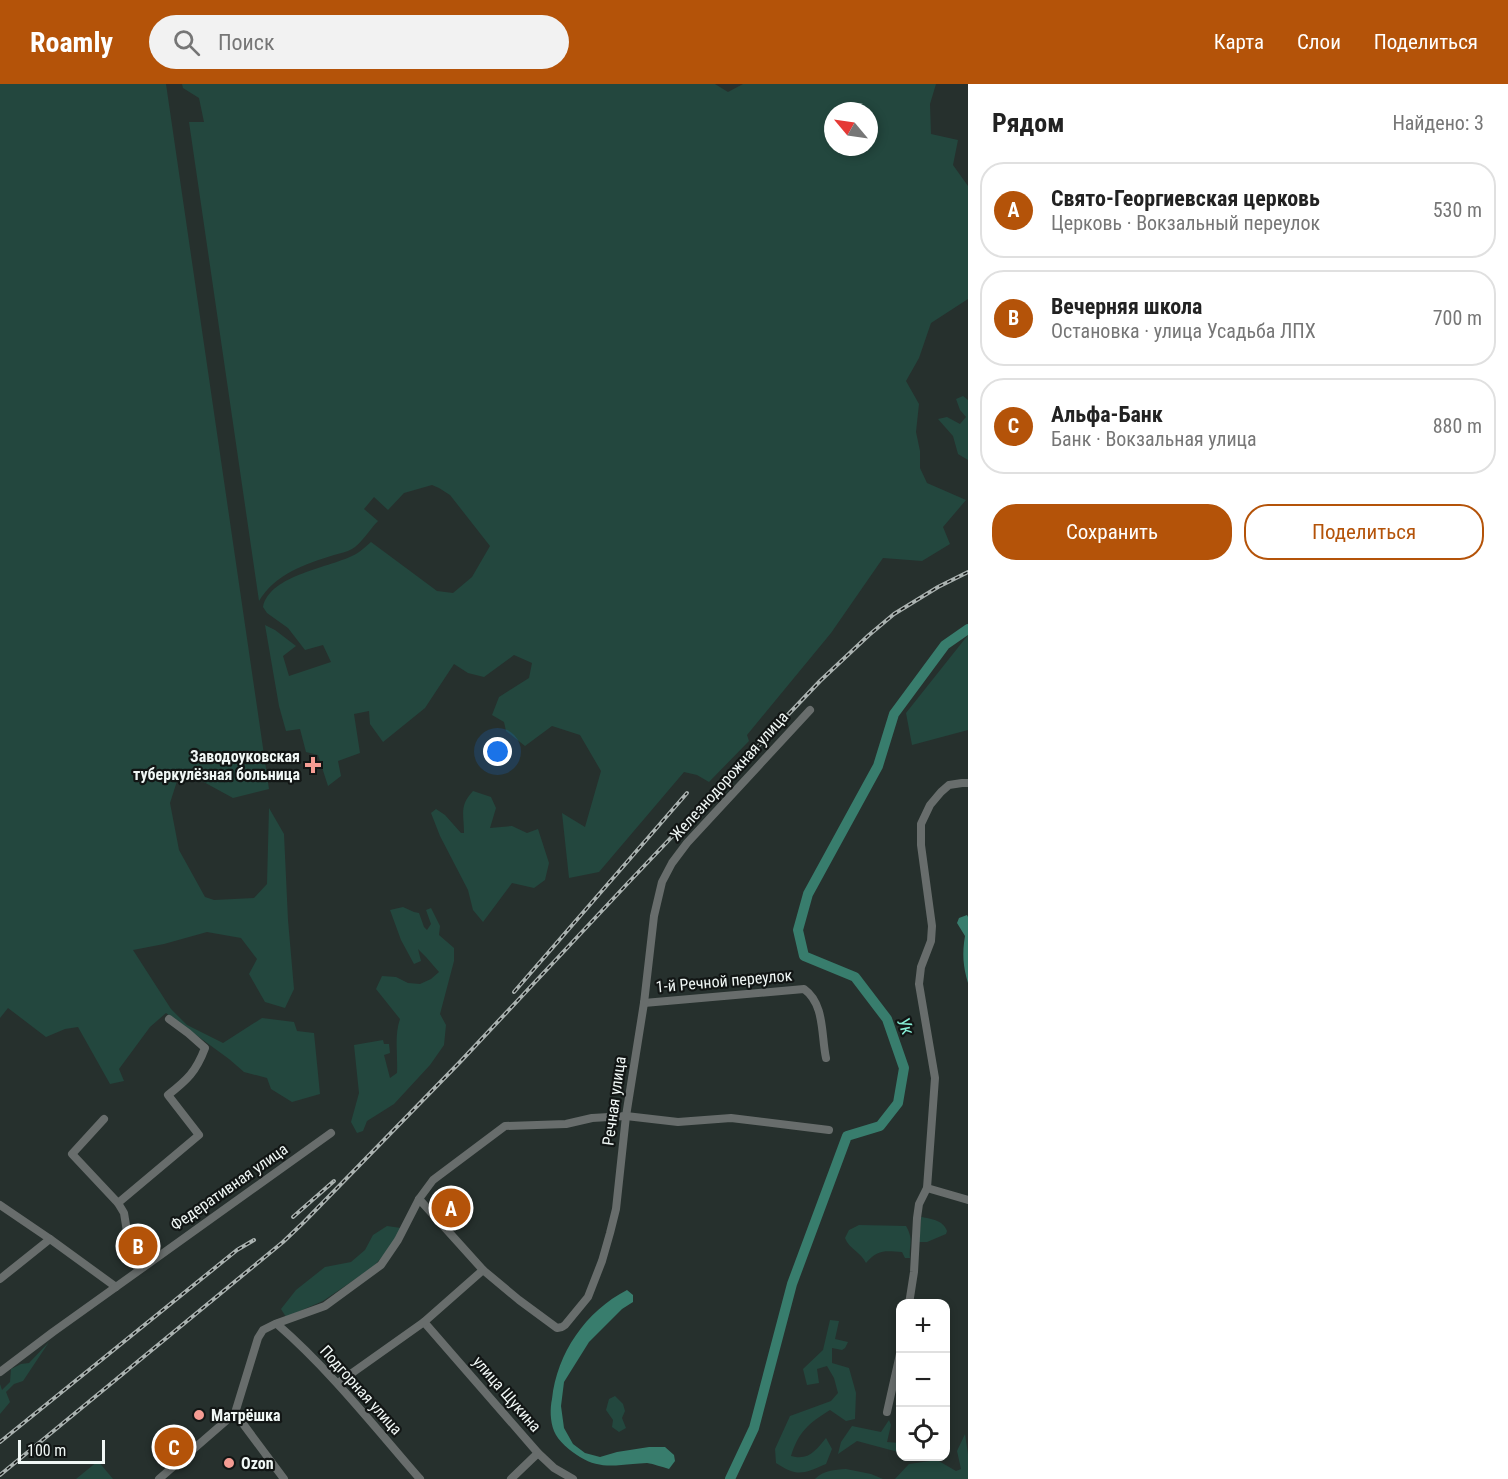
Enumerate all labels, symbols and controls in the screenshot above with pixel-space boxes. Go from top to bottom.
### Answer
search box [149,15,569,69]
text: Roamly [30,26,113,59]
icon: search [170,26,203,59]
text: Поиск [218,30,275,55]
text: Карта [1214,30,1264,54]
text: Слои [1297,30,1341,54]
text: Поделиться [1374,30,1478,54]
north arrow [824,102,878,156]
text: Рядом [992,108,1064,138]
text: Найдено: 3 [1392,111,1484,135]
text: Свято-Георгиевская церковь [1051,186,1320,211]
text: A [1008,198,1019,222]
text: 530 m [1433,198,1482,222]
text: Церковь · Вокзальный переулок [1051,211,1320,235]
text: Вечерняя школа [1051,294,1202,319]
text: B [1008,306,1019,330]
text: 700 m [1433,306,1482,330]
text: Остановка · улица Усадьба ЛПХ [1051,319,1316,343]
text: Альфа-Банк [1051,402,1163,427]
text: C [1008,414,1019,438]
text: 880 m [1433,414,1482,438]
text: Банк · Вокзальная улица [1051,427,1257,451]
button: Сохранить [992,504,1232,560]
button: Поделиться [1244,504,1484,560]
street label: Железнодорожная улица [666,707,792,845]
your location [483,737,512,766]
place label: Заводоуковская туберкулёзная больница [133,747,300,784]
marker: Заводоуковская туберкулёзная больница [304,756,322,774]
street label: 1-й Речной переулок [655,966,793,996]
water label: Ук [893,1014,919,1038]
street label: Речная улица [598,1055,630,1147]
street label: Федеративная улица [167,1139,291,1235]
pin: A [432,1186,470,1230]
pin: B [118,1224,158,1268]
map controls [896,1299,950,1461]
button: + [896,1299,950,1353]
street label: Подгорная улица [316,1341,406,1439]
street label: улица Щукина [469,1352,545,1436]
button: − [896,1353,950,1407]
place label: Матрёшка [211,1406,281,1425]
button: locate [896,1407,950,1461]
marker: Матрёшка [192,1408,206,1422]
pin: C [154,1424,194,1470]
scale bar [18,1437,105,1464]
text: 100 m [27,1441,66,1460]
place label: Ozon [241,1454,274,1473]
marker: Ozon [222,1456,236,1470]

